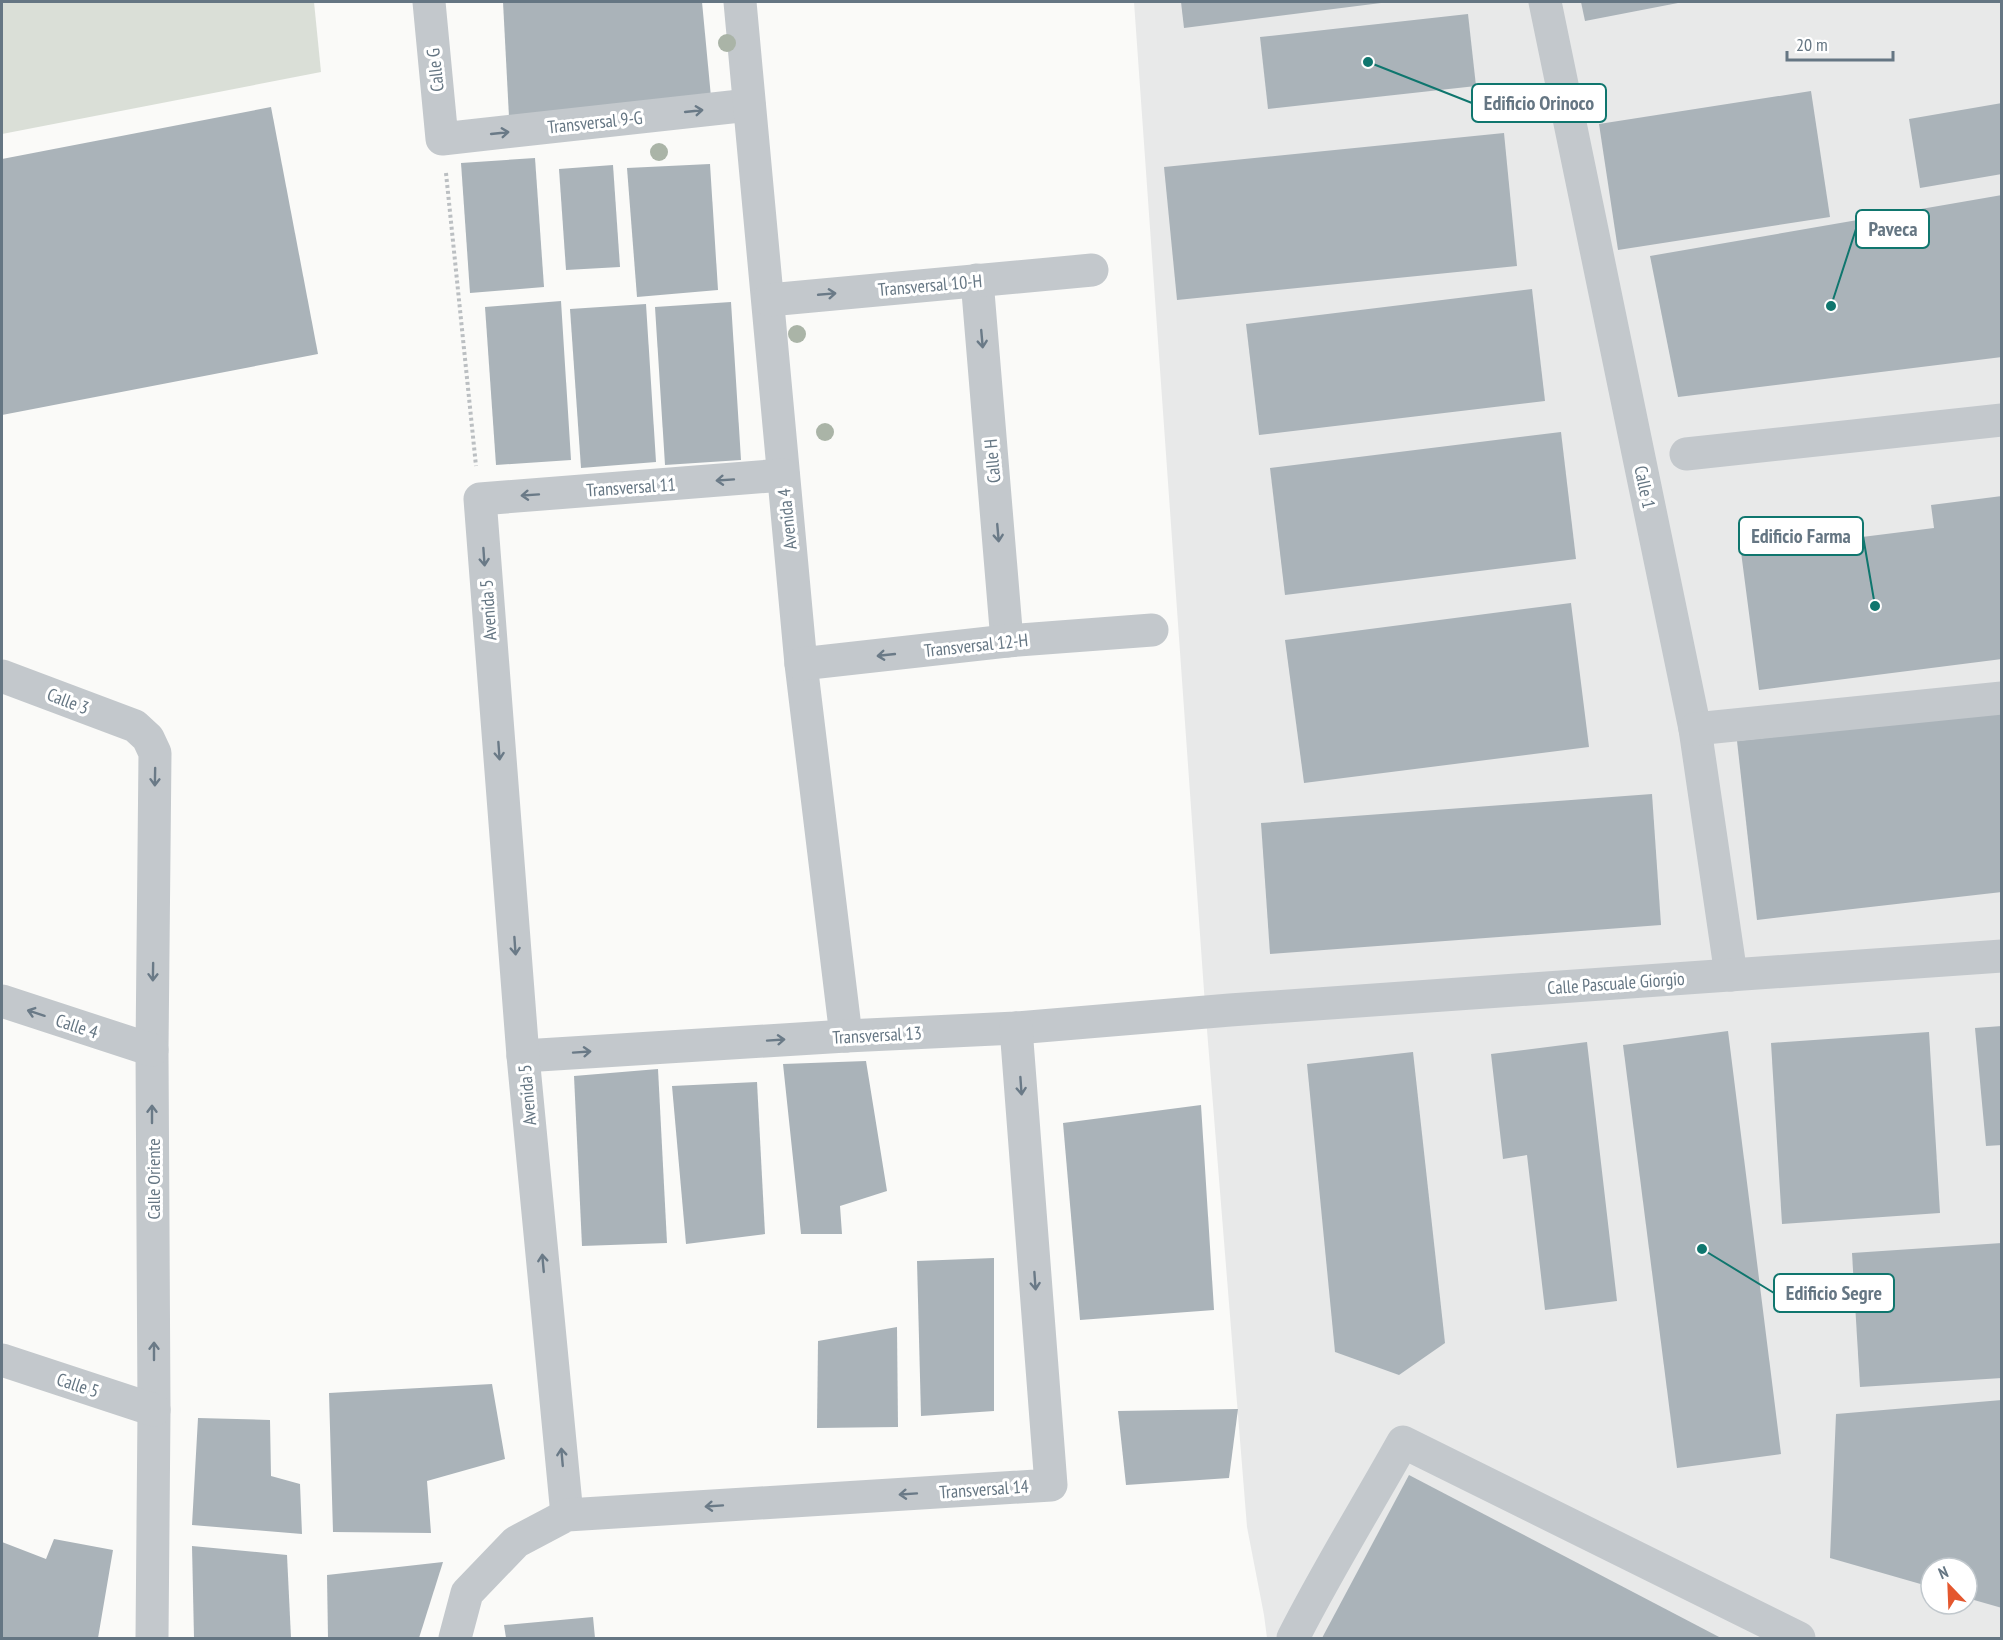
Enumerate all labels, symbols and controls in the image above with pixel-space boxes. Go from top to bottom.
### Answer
scale bar [1787,24,1894,62]
text: 20 m [1796,33,1828,56]
street label: Calle G [421,47,449,93]
callout: Edificio Orinoco [1472,84,1606,122]
text: Edificio Orinoco [1484,90,1594,116]
street label: Transversal 9-G [546,106,644,138]
one-way arrow [684,106,704,117]
one-way arrow [490,127,510,138]
callout: Paveca [1856,210,1929,248]
text: Paveca [1868,216,1918,242]
street label: Transversal 10-H [877,269,983,301]
one-way arrow [817,288,837,299]
one-way arrow [977,328,988,348]
street label: Calle H [979,438,1005,484]
street label: Calle 1 [1629,464,1661,510]
street label: Transversal 11 [586,472,676,502]
one-way arrow [715,475,735,486]
street label: Avenida 4 [772,487,802,551]
one-way arrow [521,490,541,501]
callout: Edificio Farma [1739,517,1863,555]
one-way arrow [993,523,1004,543]
text: Edificio Farma [1751,523,1851,549]
one-way arrow [479,546,490,566]
street label: Avenida 5 [474,579,502,641]
street label: Transversal 12-H [923,628,1029,662]
one-way arrow [877,650,897,661]
street label: Calle 3 [44,683,92,719]
one-way arrow [494,741,505,761]
one-way arrow [149,767,161,787]
one-way arrow [509,935,520,955]
one-way arrow [147,962,158,982]
street label: Calle Pascuale Giorgio [1547,967,1686,999]
one-way arrow [27,1006,46,1017]
street label: Calle 4 [53,1008,101,1044]
street label: Transversal 13 [832,1021,922,1049]
one-way arrow [766,1035,786,1046]
one-way arrow [571,1047,591,1058]
street label: Avenida 5 [513,1064,541,1126]
one-way arrow [1015,1076,1026,1096]
one-way arrow [146,1105,158,1125]
street label: Calle Oriente [142,1138,165,1220]
one-way arrow [537,1253,548,1273]
one-way arrow [1030,1270,1041,1290]
callout: Edificio Segre [1774,1274,1894,1312]
text: Edificio Segre [1786,1280,1882,1306]
one-way arrow [148,1342,160,1362]
street label: Calle 5 [54,1367,102,1403]
one-way arrow [556,1448,567,1467]
street label: Transversal 14 [939,1474,1029,1504]
one-way arrow [899,1489,919,1500]
one-way arrow [704,1501,724,1512]
north arrow [1919,1556,1979,1616]
text: N [1935,1561,1951,1583]

